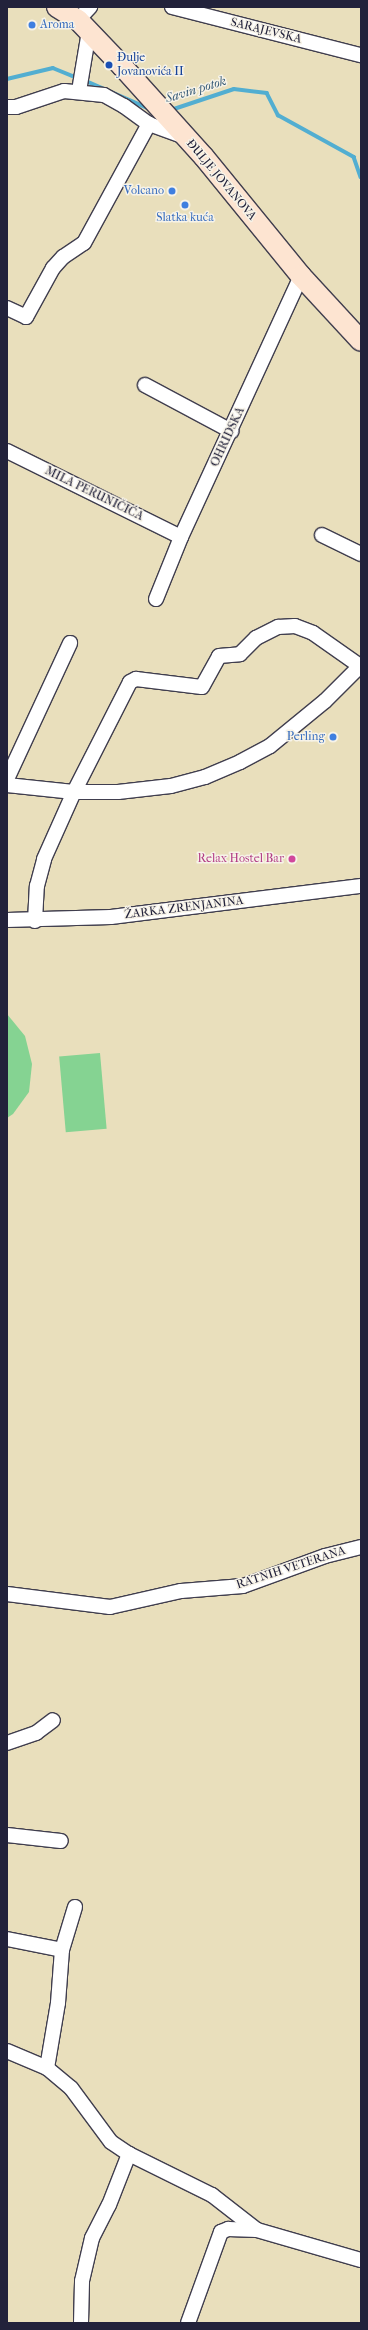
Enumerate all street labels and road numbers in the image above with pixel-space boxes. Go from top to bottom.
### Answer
street label: SARAJEVSKA [229,15,303,47]
street label: ĐULJE JOVANOVA [183,137,259,223]
street label: OHRIDSKA [208,405,248,469]
street label: MILA PERUNIČIĆA [42,464,146,524]
street label: ŽARKA ZRENJANINA [124,894,244,922]
street label: RATNIH VETERANA [235,1544,347,1592]

